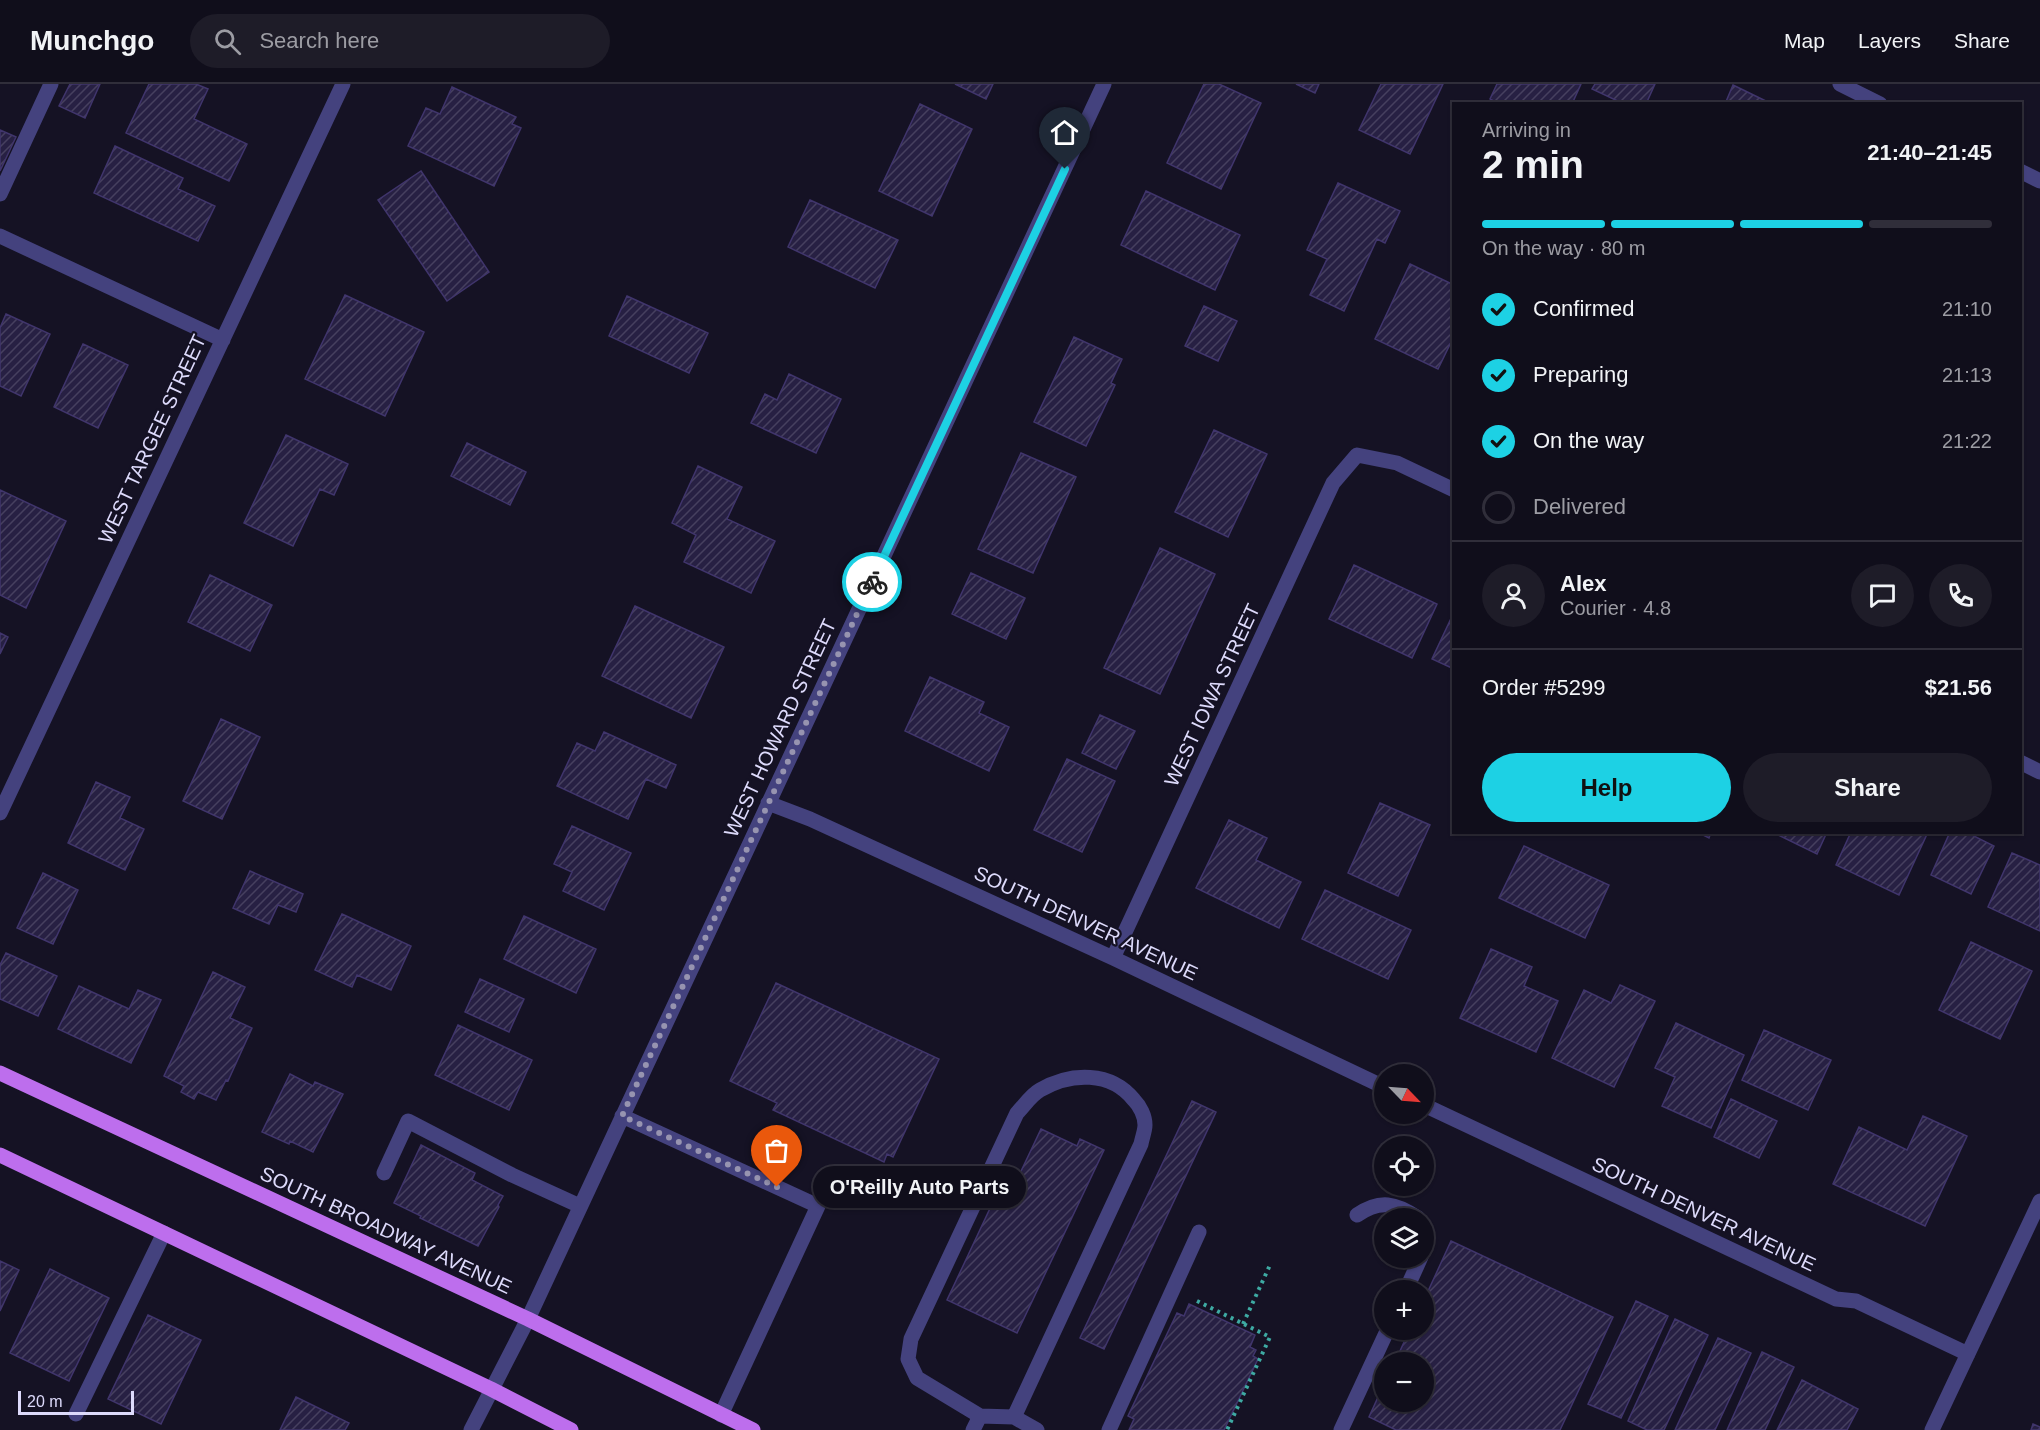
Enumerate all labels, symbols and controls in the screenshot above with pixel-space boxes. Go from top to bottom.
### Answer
search box [190,14,610,68]
text: Munchgo [30,25,154,56]
icon: search [211,25,244,58]
text: Search here [259,28,379,53]
text: Map [1784,29,1825,52]
text: Layers [1858,29,1921,52]
text: Share [1954,29,2010,52]
pin [1039,107,1090,169]
icon: home [1048,116,1081,149]
text: Arriving in [1482,119,1571,141]
text: 21:40–21:45 [1867,140,1992,165]
text: 2 min [1482,143,1584,186]
text: On the way · 80 m [1482,237,1645,259]
icon: check [1482,293,1515,326]
text: Confirmed [1533,296,1634,321]
text: 21:10 [1942,298,1992,320]
street label: WEST TARGEE STREET [94,331,210,547]
icon: check [1482,359,1515,392]
text: Preparing [1533,362,1628,387]
text: 21:13 [1942,364,1992,386]
icon: check [1482,425,1515,458]
text: On the way [1533,428,1644,453]
text: 21:22 [1942,430,1992,452]
text: Delivered [1533,494,1626,519]
courier [842,552,902,612]
button: person [1482,564,1545,627]
button: chat [1851,564,1914,627]
button: phone [1929,564,1992,627]
icon: bike [856,566,889,599]
text: Alex [1560,571,1606,596]
text: Courier · 4.8 [1560,597,1671,619]
street label: WEST IOWA STREET [1160,600,1264,790]
street label: WEST HOWARD STREET [720,616,840,840]
text: Order #5299 [1482,675,1606,700]
text: $21.56 [1925,675,1992,700]
button: Help [1482,753,1731,822]
button: Share [1743,753,1992,822]
street label: SOUTH DENVER AVENUE [971,861,1201,985]
north arrow [1374,1064,1434,1124]
map controls [1374,1064,1434,1412]
pin [751,1125,802,1187]
icon: bag [760,1134,793,1167]
button: locate [1374,1136,1434,1196]
street label: SOUTH DENVER AVENUE [1589,1152,1819,1276]
street label: SOUTH BROADWAY AVENUE [257,1162,515,1298]
callout: O'Reilly Auto Parts [813,1166,1026,1208]
text: O'Reilly Auto Parts [830,1176,1009,1198]
button: layers [1374,1208,1434,1268]
button: + [1374,1280,1434,1340]
button: − [1374,1352,1434,1412]
scale bar [18,1388,134,1416]
text: 20 m [27,1393,63,1410]

